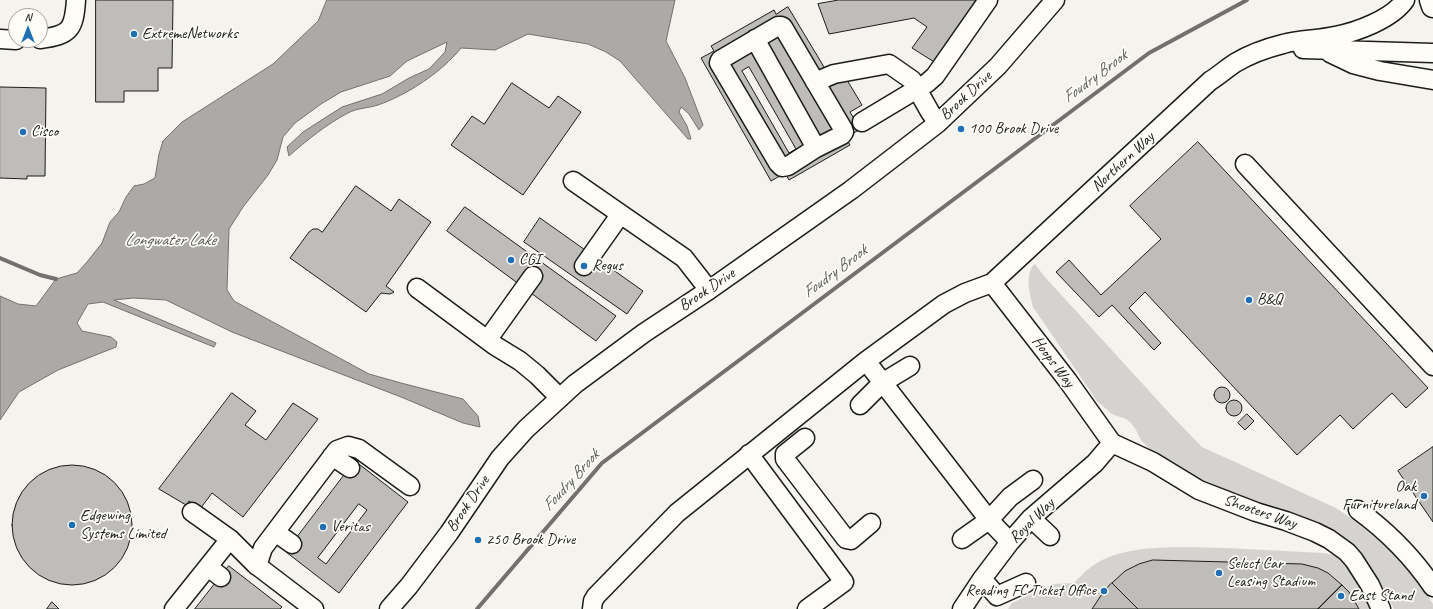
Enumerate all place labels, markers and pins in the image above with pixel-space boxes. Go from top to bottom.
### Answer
place label: ExtremeNetworks [142,24,238,44]
marker: ExtremeNetworks [129,29,139,39]
place label: 100 Brook Drive [969,119,1058,139]
place label: Cisco [31,122,58,142]
marker: 100 Brook Drive [956,124,966,134]
marker: Cisco [18,127,28,137]
place label: CGI [519,250,541,270]
marker: CGI [506,255,516,265]
place label: Regus [592,256,623,276]
marker: Regus [579,261,589,271]
place label: B&Q [1257,290,1282,310]
marker: B&Q [1244,295,1254,305]
place label: Oak Furnitureland [1342,477,1416,515]
marker: Oak Furnitureland [1419,491,1429,501]
place label: Edgewing Systems Limited [80,506,166,544]
place label: Veritas [331,517,370,537]
marker: Edgewing Systems Limited [67,520,77,530]
marker: Veritas [318,522,328,532]
place label: 250 Brook Drive [486,530,575,550]
marker: 250 Brook Drive [473,535,483,545]
place label: Select Car Leasing Stadium [1227,554,1315,592]
marker: Select Car Leasing Stadium [1214,568,1224,578]
place label: Reading FC Ticket Office [966,581,1096,601]
marker: Reading FC Ticket Office [1099,586,1109,596]
place label: East Stand [1349,586,1413,606]
marker: East Stand [1336,591,1346,601]

